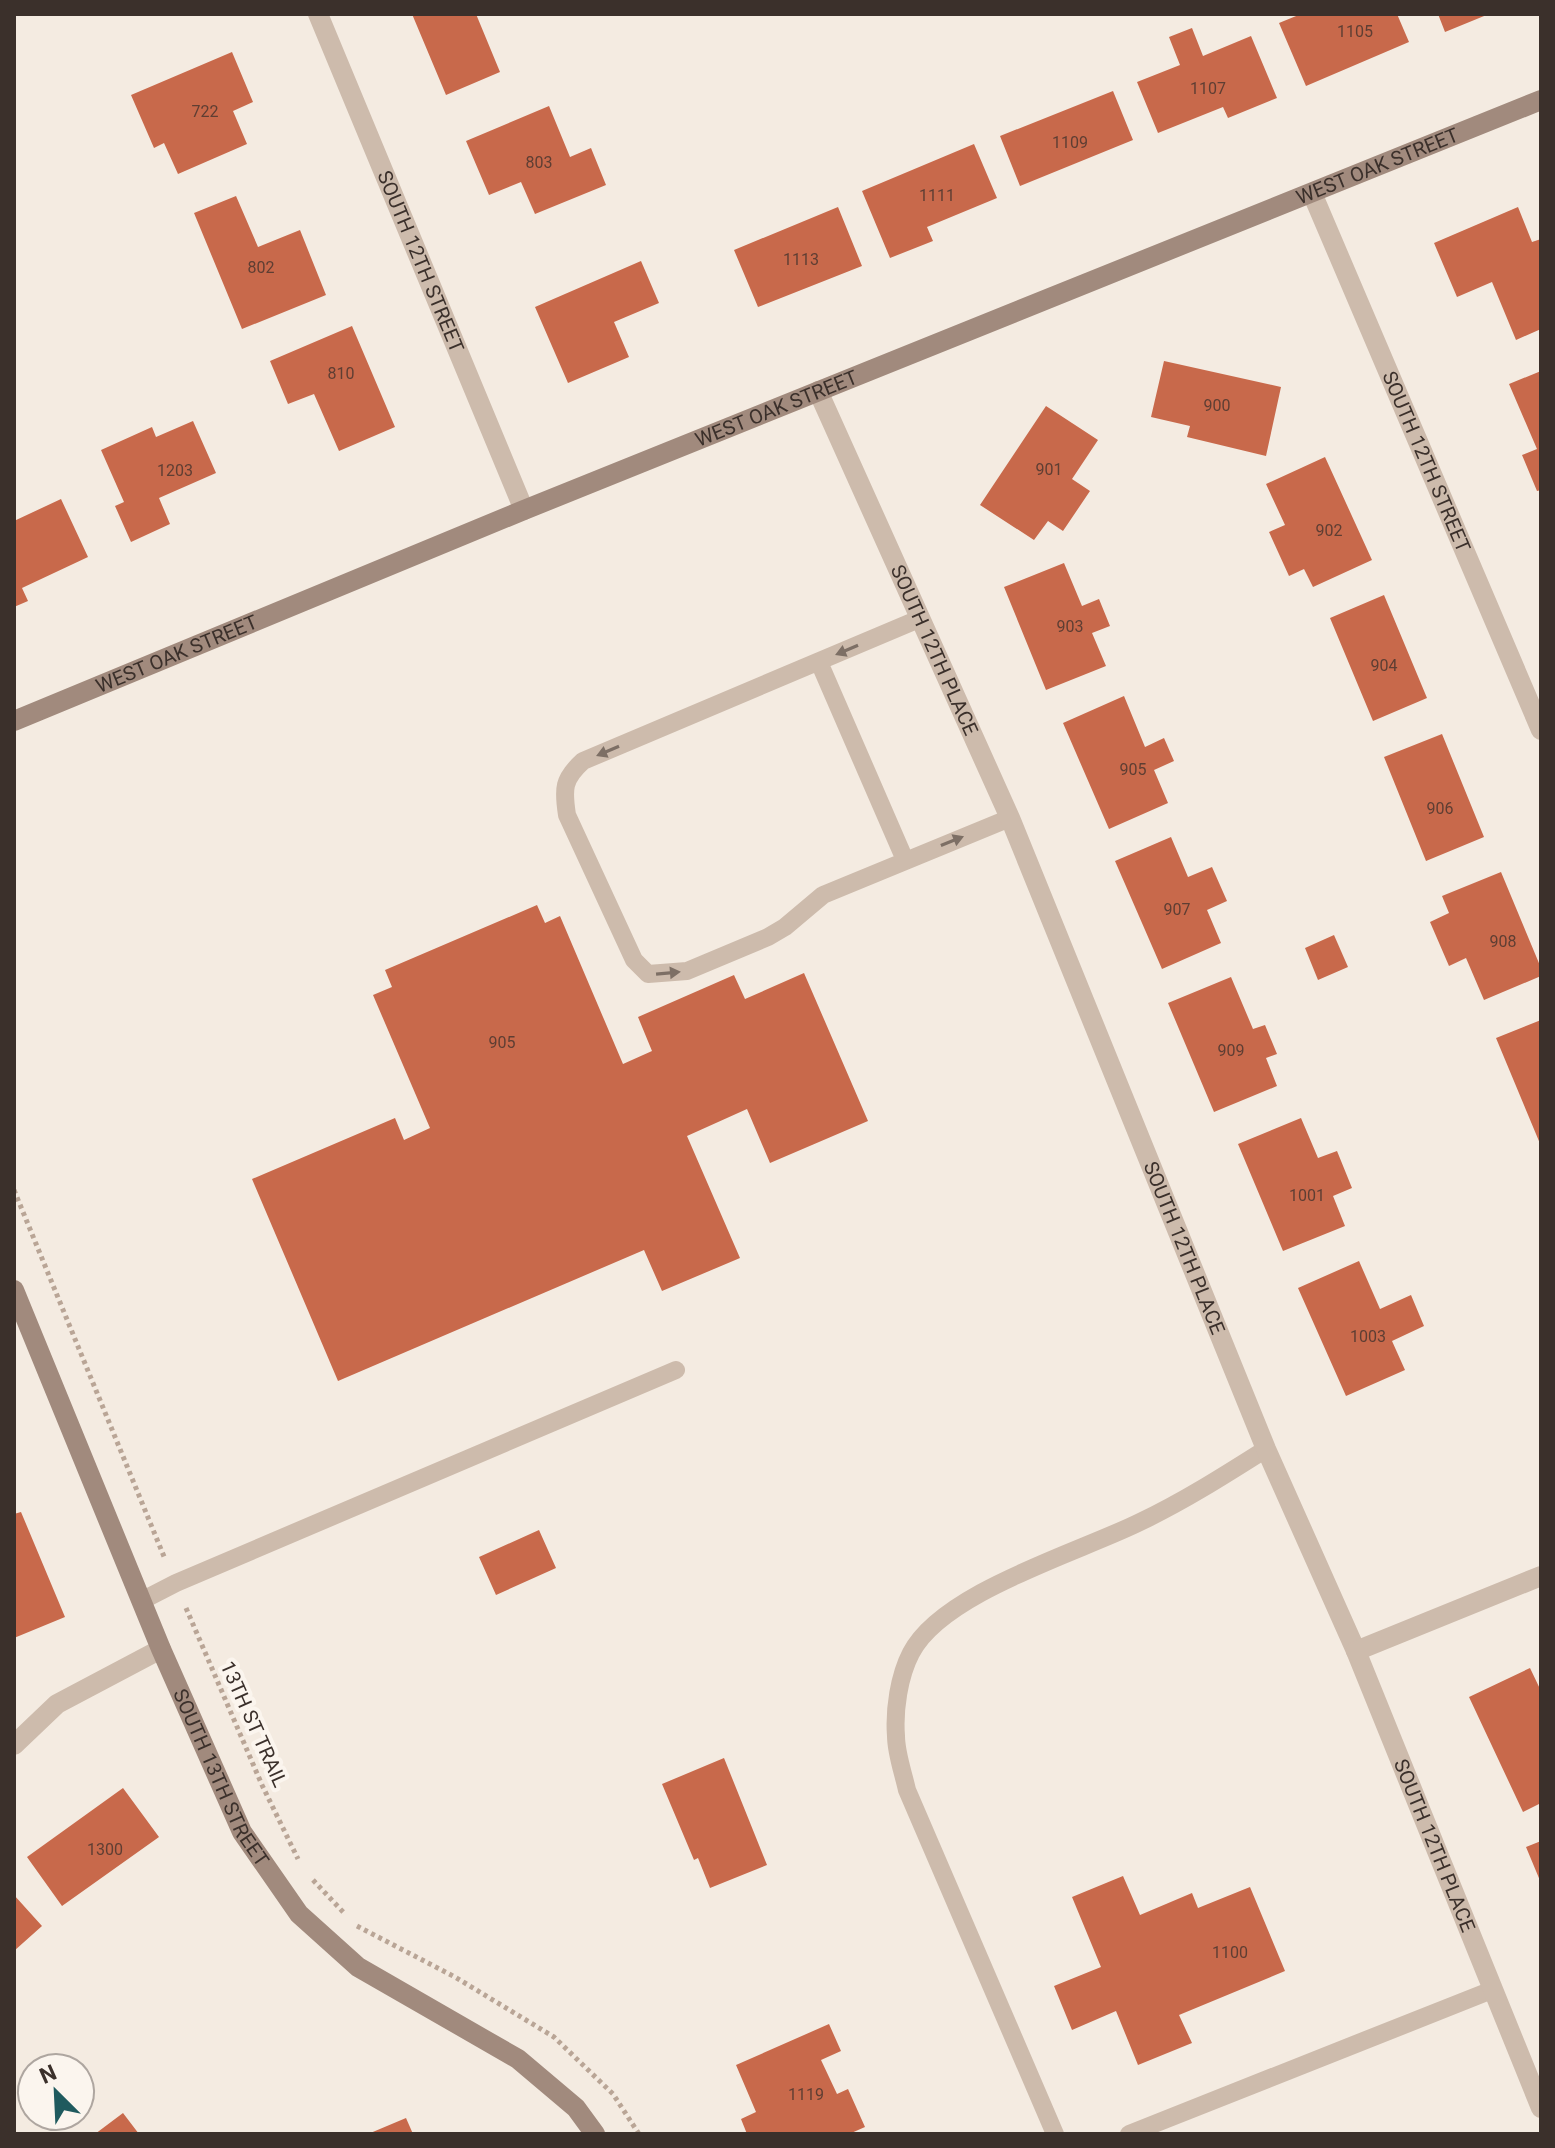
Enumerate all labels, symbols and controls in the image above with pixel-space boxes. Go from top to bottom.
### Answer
house number: 1105 [1337,22,1373,41]
house number: 1107 [1190,79,1226,98]
house number: 722 [192,102,218,121]
street label: WEST OAK STREET [1293,123,1462,209]
house number: 1109 [1052,133,1088,152]
house number: 803 [526,153,552,172]
street label: SOUTH 12TH STREET [372,167,469,356]
house number: 1111 [919,186,955,205]
house number: 1113 [783,250,819,269]
house number: 802 [248,258,274,277]
house number: 810 [328,364,354,383]
street label: WEST OAK STREET [692,365,861,452]
street label: SOUTH 12TH STREET [1377,367,1476,556]
house number: 900 [1204,396,1230,415]
house number: 901 [1036,460,1062,479]
house number: 1203 [157,461,193,480]
house number: 902 [1316,521,1342,540]
street label: SOUTH 12TH PLACE [886,561,983,739]
street label: WEST OAK STREET [92,610,261,698]
house number: 903 [1057,617,1083,636]
one-way arrow [836,643,859,656]
house number: 904 [1371,656,1397,675]
one-way arrow [596,744,620,757]
house number: 905 [1120,760,1146,779]
house number: 906 [1427,799,1453,818]
one-way arrow [940,835,964,848]
house number: 907 [1164,900,1190,919]
house number: 908 [1490,932,1516,951]
one-way arrow [656,966,681,979]
house number: 905 [489,1033,515,1052]
house number: 909 [1218,1041,1244,1060]
street label: SOUTH 12TH PLACE [1139,1158,1230,1338]
house number: 1001 [1289,1186,1325,1205]
house number: 1003 [1350,1327,1386,1346]
street label: 13TH ST TRAIL [216,1657,293,1791]
street label: SOUTH 13TH STREET [168,1685,274,1871]
street label: SOUTH 12TH PLACE [1389,1755,1480,1935]
house number: 1300 [87,1840,123,1859]
house number: 1100 [1212,1943,1248,1962]
north arrow [16,2052,96,2132]
text: N [36,2060,60,2089]
house number: 1119 [788,2085,824,2104]

